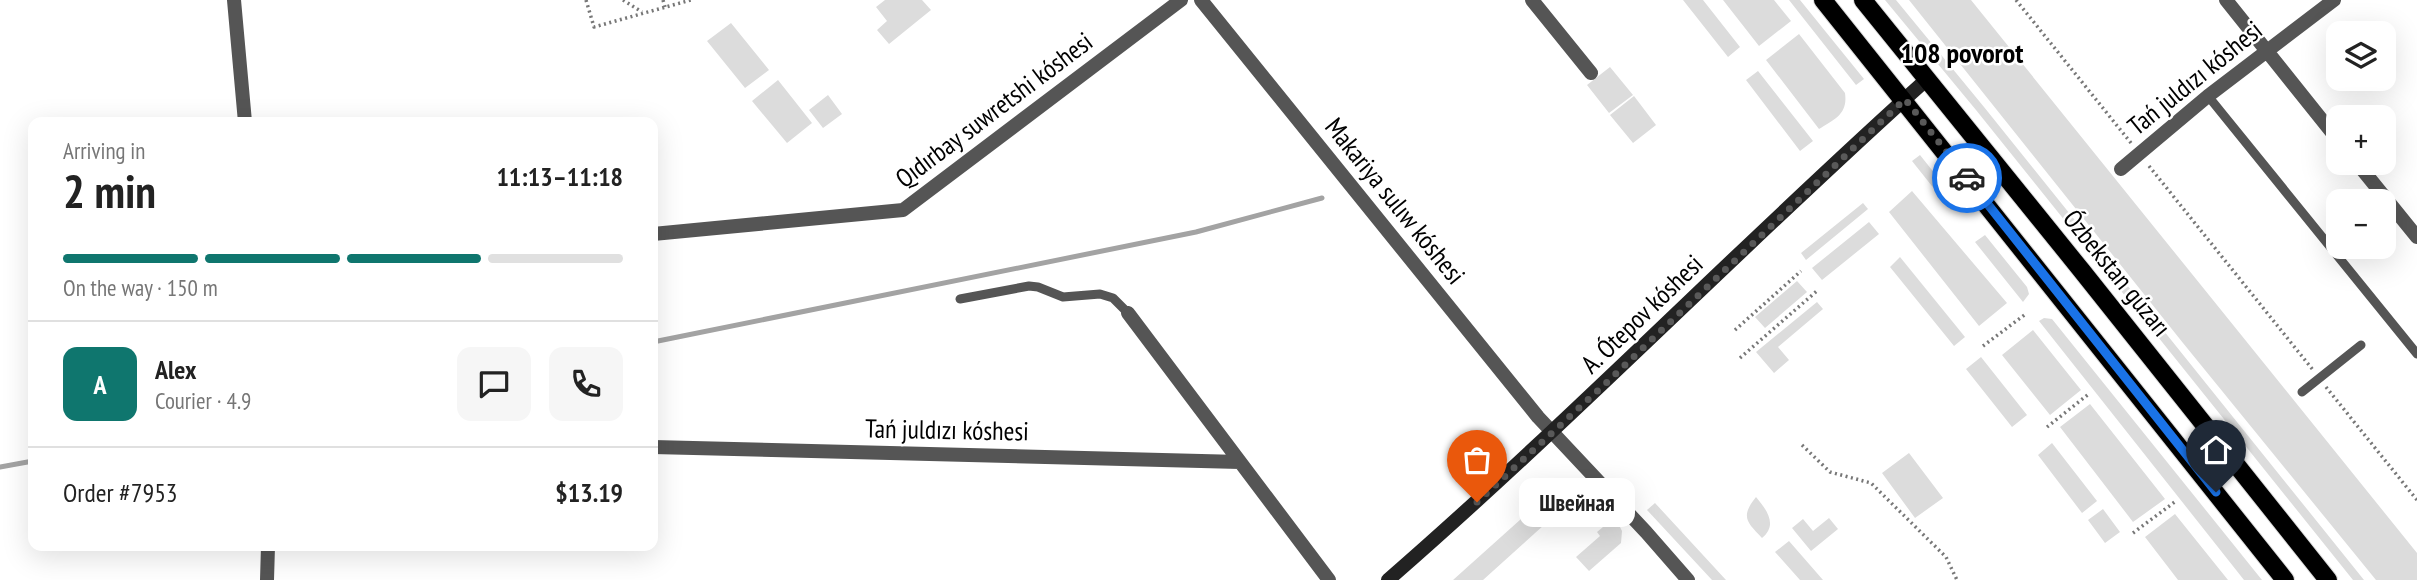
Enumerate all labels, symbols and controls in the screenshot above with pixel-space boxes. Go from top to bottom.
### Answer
street label: Tań juldızı kóshesi [2121,13,2269,142]
map controls [2326,21,2396,259]
button: layers [2326,21,2396,91]
street label: Qıdırbay suwretshi kóshesi [889,25,1099,195]
district label: 108 povorot [1901,34,2023,71]
button: + [2326,105,2396,175]
street label: Makariya sulıw kóshesi [1318,111,1473,291]
text: Arriving in [63,136,145,165]
courier [1932,143,2002,213]
icon: car [1948,159,1986,197]
text: 11:13–11:18 [496,160,623,193]
text: 2 min [63,161,156,221]
button: − [2326,189,2396,259]
street label: Ózbekstan gúzarı [2056,203,2179,343]
street label: A. Ótepov kóshesi [1574,247,1710,380]
text: On the way · 150 m [63,273,218,302]
button: chat [457,347,531,421]
button: phone [549,347,623,421]
text: Alex [155,353,196,386]
text: A [93,368,107,401]
text: Courier · 4.9 [155,386,251,415]
street label: Tań juldızı kóshesi [865,412,1029,447]
pin [2186,420,2246,492]
pin [1447,430,1507,502]
icon: home [2197,431,2235,469]
icon: bag [1458,441,1496,479]
text: Order #7953 [63,476,178,509]
text: $13.19 [555,476,623,509]
callout: Швейная [1519,477,1634,526]
text: Швейная [1539,488,1615,517]

